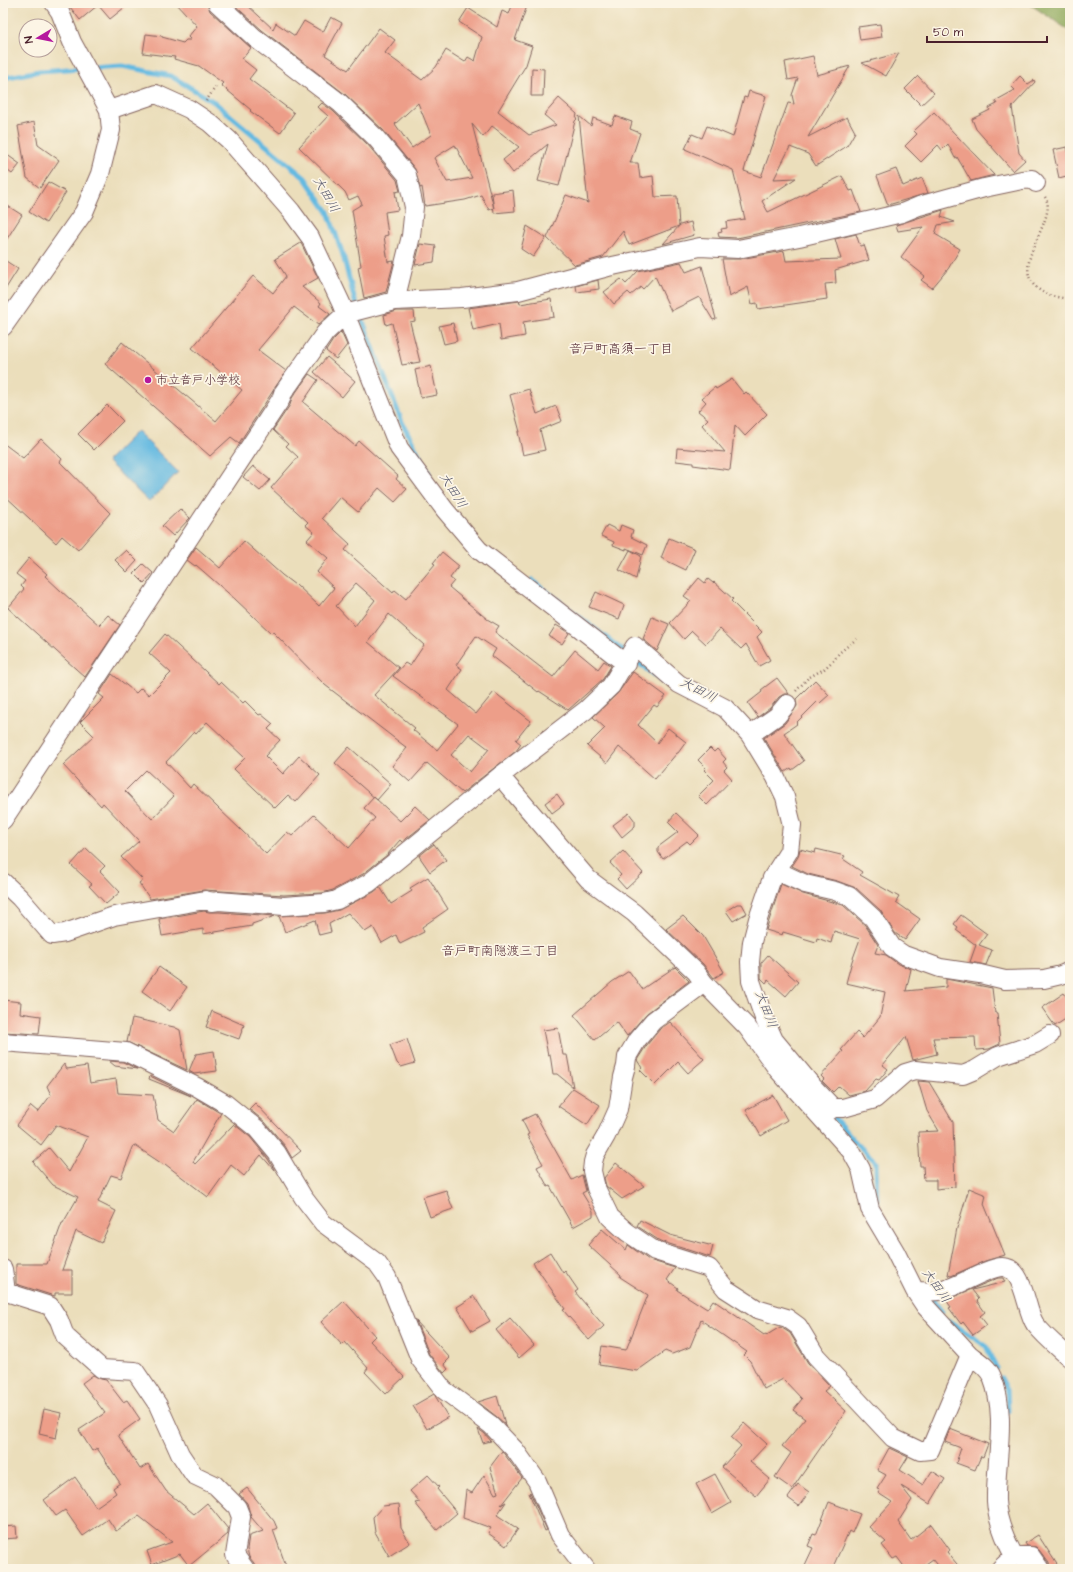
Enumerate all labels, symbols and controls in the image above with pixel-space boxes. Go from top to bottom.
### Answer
north arrow [18,18,58,58]
scale bar [927,18,1047,44]
text: 50 m [933,24,964,41]
text: N [21,35,37,44]
water label: 大田川 [309,173,344,216]
district label: 音戸町高須一丁目 [569,340,673,358]
place label: 市立音戸小学校 [156,372,240,389]
marker: 市立音戸小学校 [143,375,153,385]
water label: 大田川 [435,469,471,512]
water label: 大田川 [677,673,720,707]
district label: 音戸町南隠渡三丁目 [441,942,559,960]
water label: 大田川 [751,988,781,1031]
water label: 大田川 [918,1264,955,1307]

